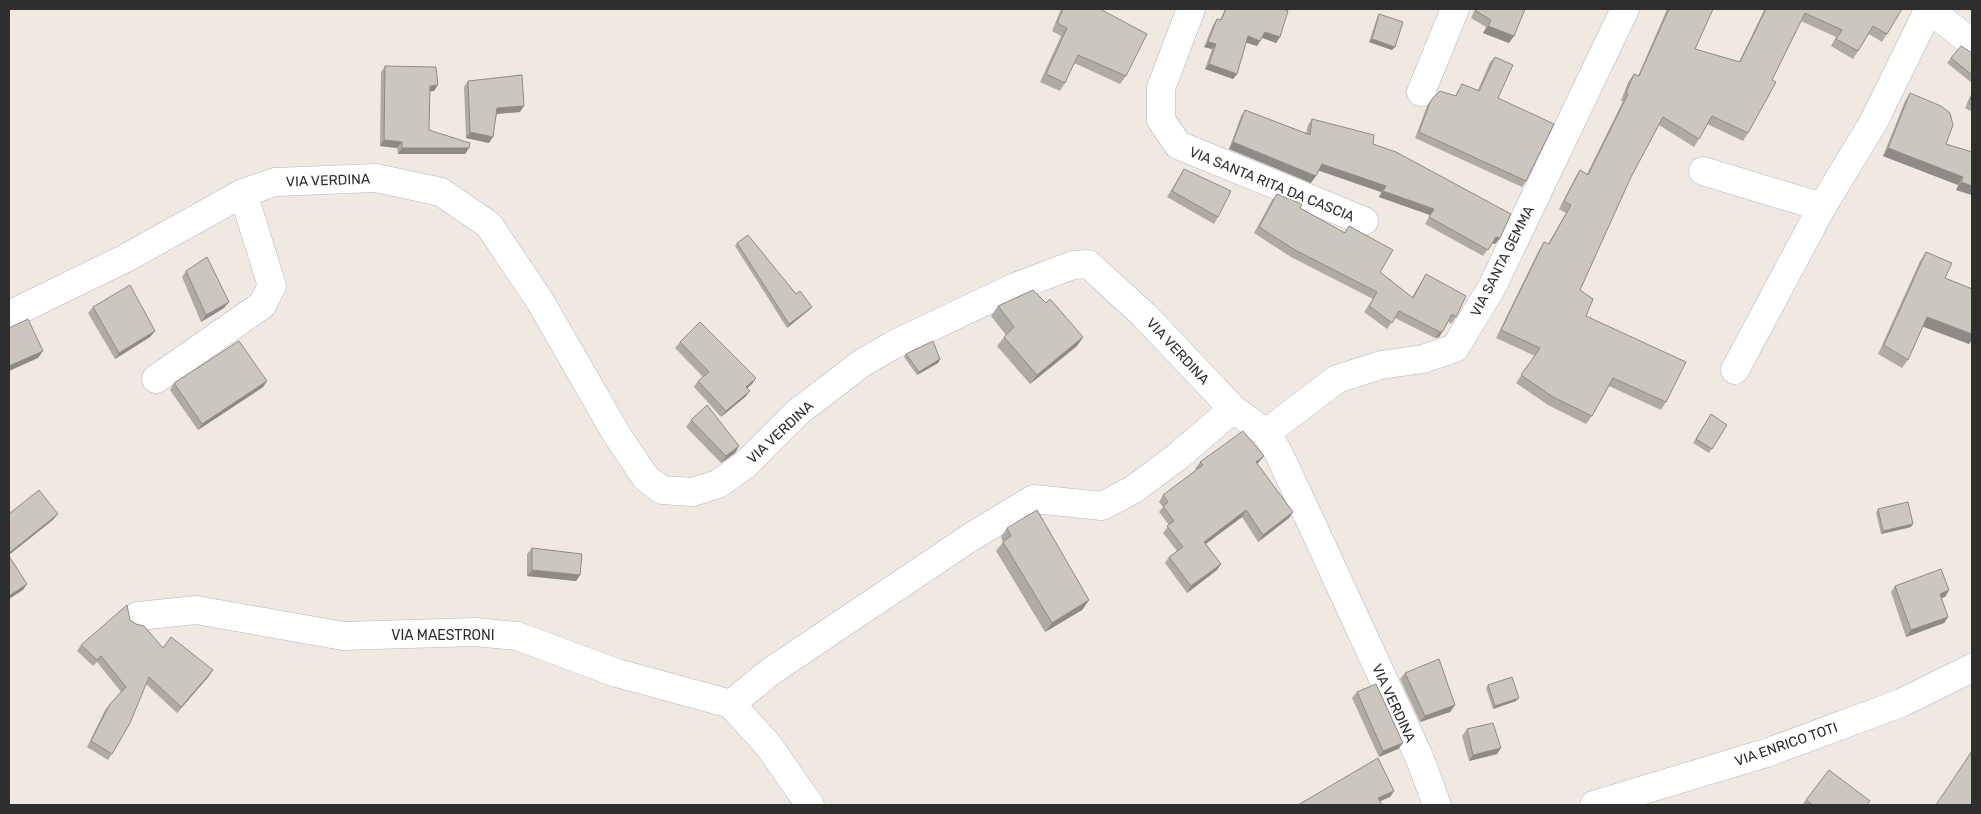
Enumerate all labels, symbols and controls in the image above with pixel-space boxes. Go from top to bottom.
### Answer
street label: VIA SANTA RITA DA CASCIA [1187,143,1358,226]
street label: VIA VERDINA [286,171,371,190]
street label: VIA SANTA GEMMA [1467,202,1538,320]
street label: VIA VERDINA [1143,315,1213,388]
street label: VIA VERDINA [744,397,817,467]
street label: VIA MAESTRONI [391,627,495,644]
street label: VIA VERDINA [1368,661,1419,746]
street label: VIA ENRICO TOTI [1733,719,1840,770]

